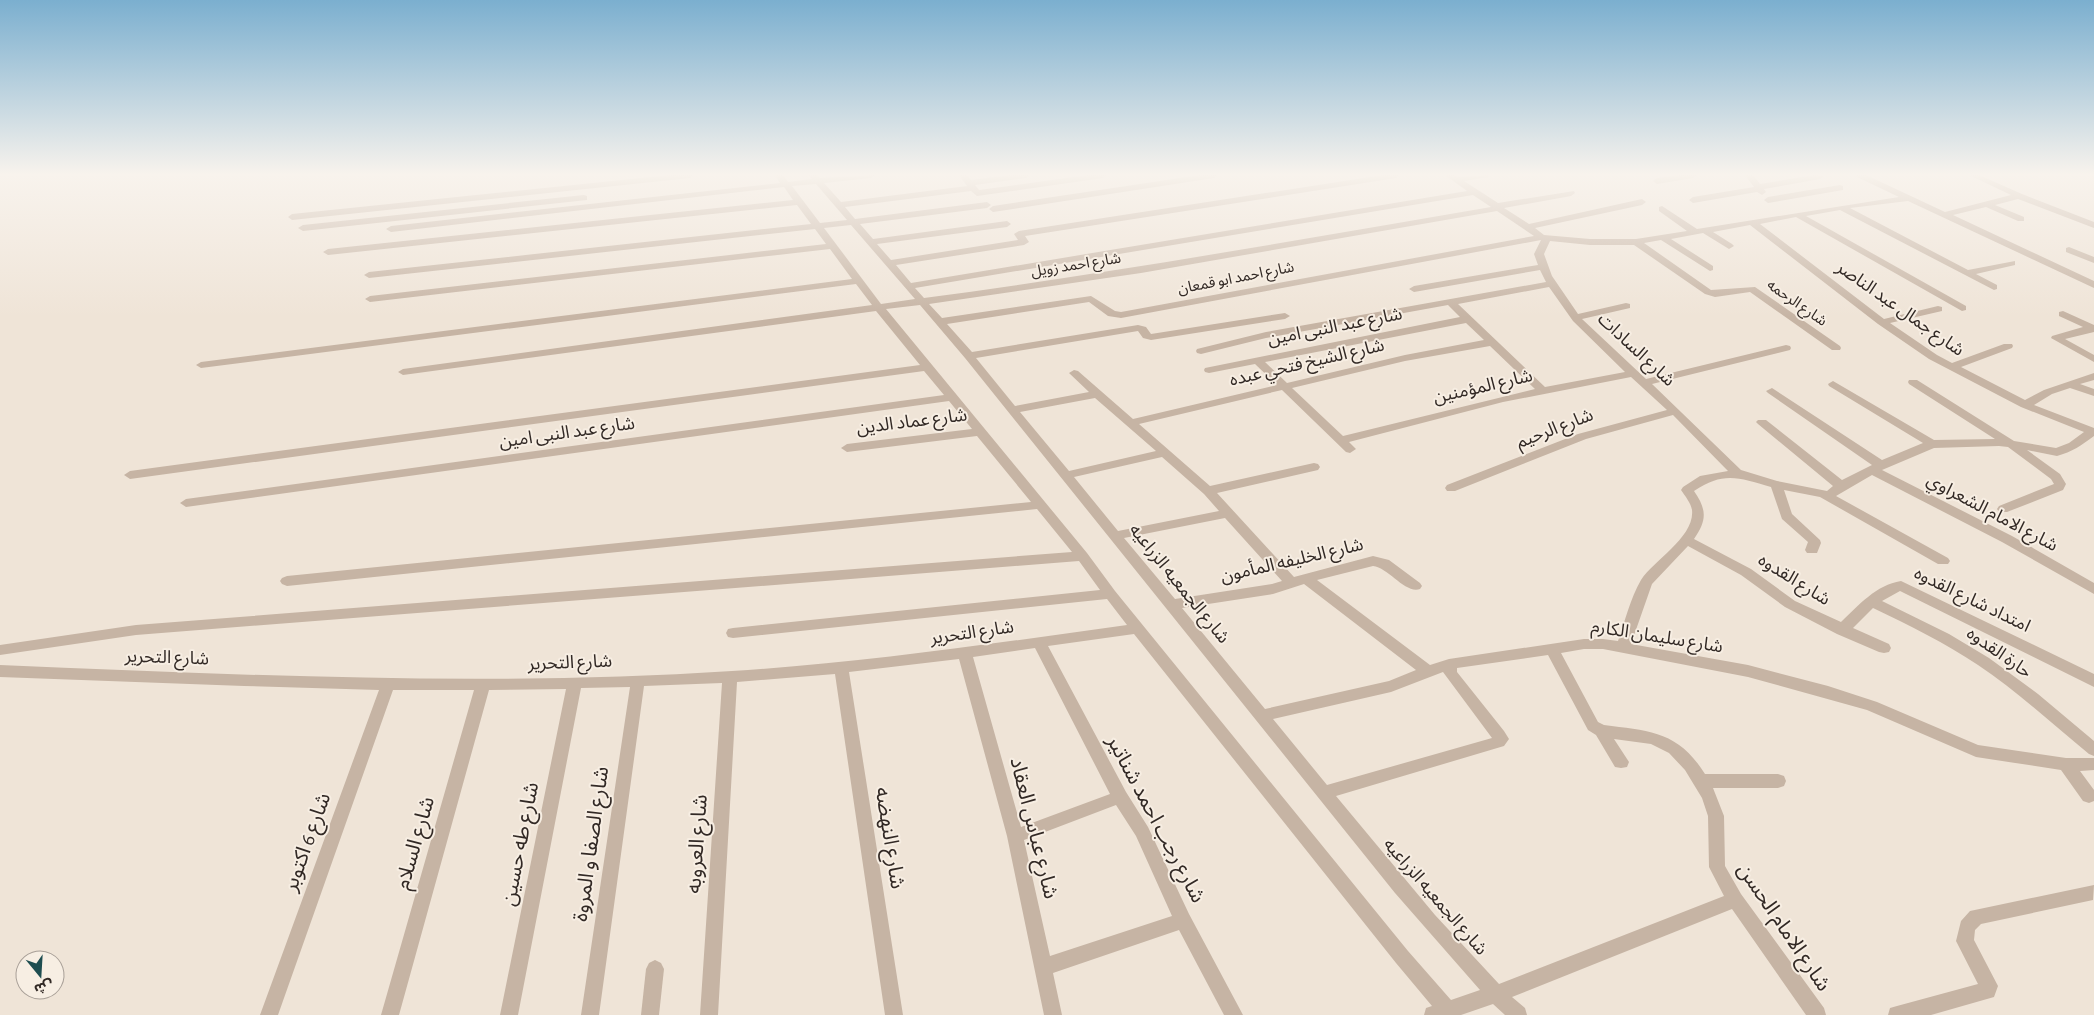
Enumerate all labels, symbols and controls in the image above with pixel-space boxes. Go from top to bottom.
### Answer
street label: شارع احمد زويل [1030,250,1123,283]
street label: شارع جمال عبد الناصر [1830,258,1967,363]
street label: شارع احمد ابو قمعان [1177,259,1296,301]
street label: شارع الرحمه [1762,277,1830,332]
street label: شارع عبد النبى امين [1266,305,1405,353]
street label: شارع السادات [1591,310,1678,393]
street label: شارع الشيخ فتحي عبده [1228,336,1387,393]
street label: شارع المؤمنين [1432,367,1535,411]
street label: شارع عماد الدين [856,406,969,442]
street label: شارع الرحيم [1514,406,1597,456]
street label: شارع عبد النبى امين [498,415,637,455]
street label: شارع الامام الشعراوي [1922,471,2060,559]
street label: شارع الجمعيه الزراعيه [1122,521,1232,650]
street label: شارع الخليفه المأمون [1218,533,1366,590]
street label: شارع القدوه [1753,551,1833,612]
street label: امتداد شارع القدوه [1909,564,2033,639]
street label: شارع التحرير [928,618,1016,652]
street label: شارع سليمان الكارم [1589,618,1724,660]
street label: حارة القدوه [1963,624,2035,683]
street label: شارع التحرير [123,647,209,672]
street label: شارع التحرير [527,653,613,677]
street label: شارع رجب احمد شناتير [1099,731,1209,908]
street label: شارع عباس العقاد [1002,755,1062,902]
street label: شارع الصفا و المروة [570,765,616,923]
street label: شارع طه حسين [498,780,546,908]
street label: شارع النهضه [868,786,908,891]
street label: شارع 6 اكتوبر [279,790,338,896]
street label: شارع السلام [392,794,443,893]
street label: شارع العروبه [683,794,715,895]
street label: شارع الجمعيه الزراعيه [1377,835,1490,961]
street label: شارع الامام الحسن [1729,859,1834,998]
north arrow [15,950,65,1000]
text: ش [32,977,55,996]

